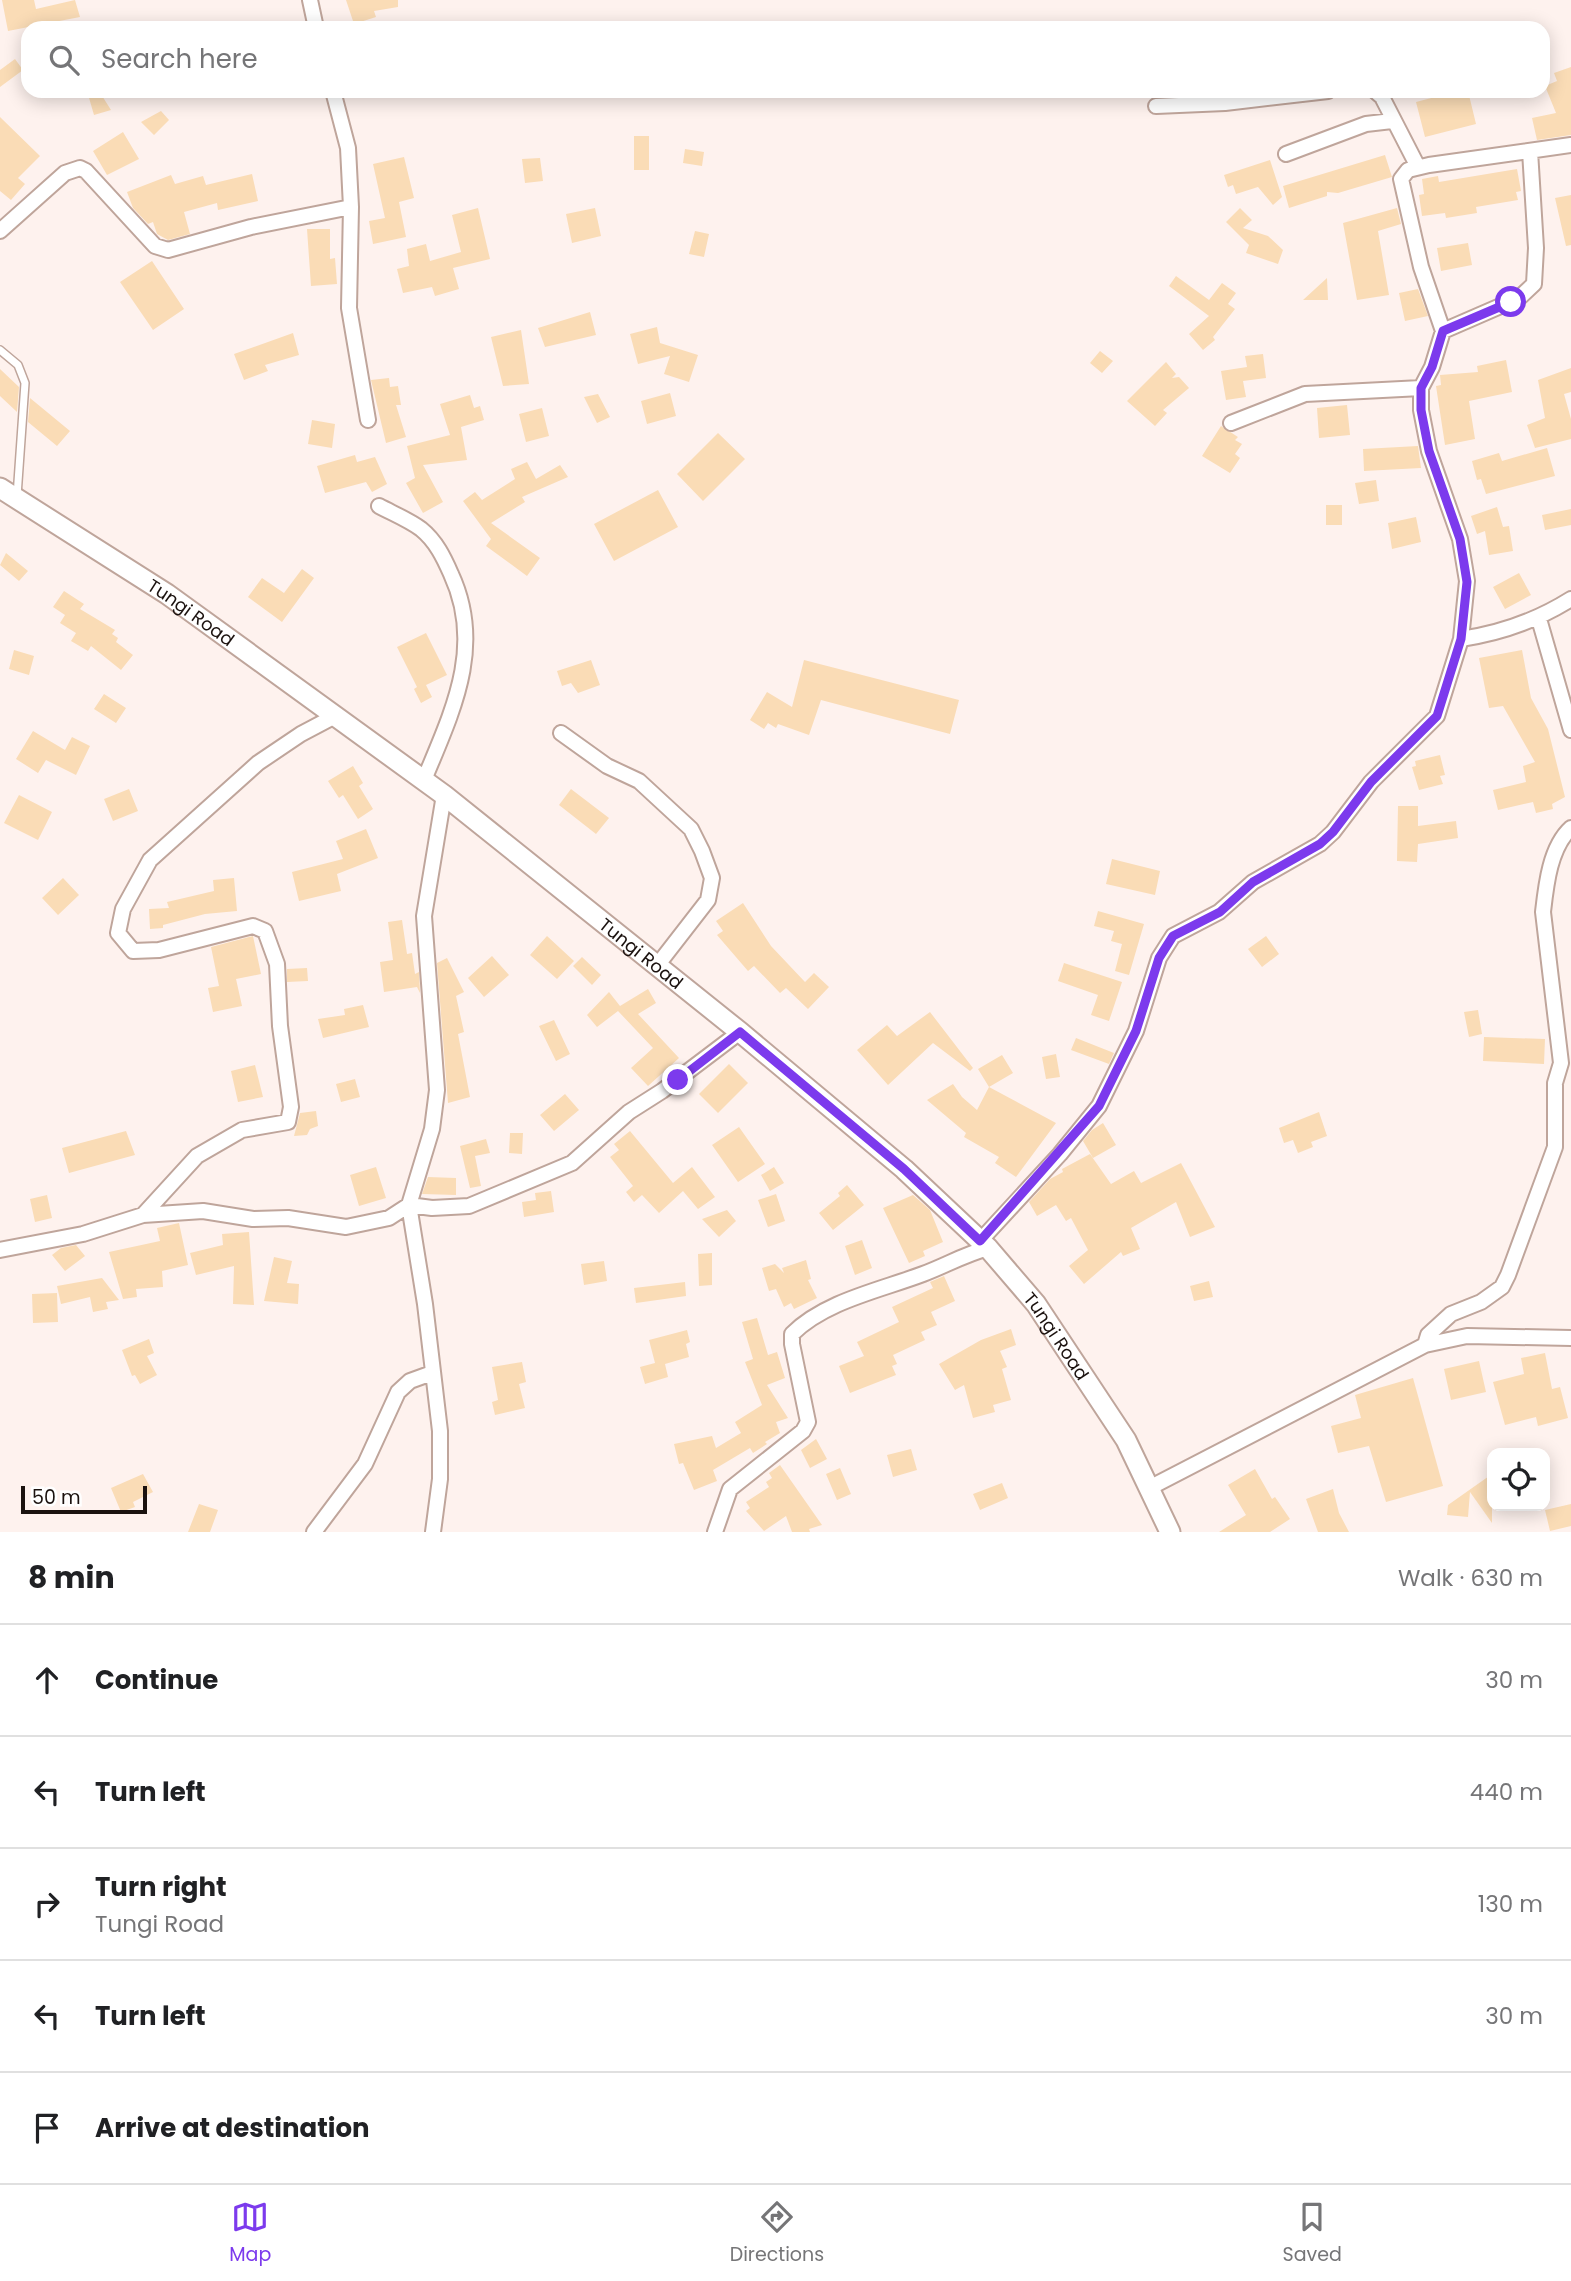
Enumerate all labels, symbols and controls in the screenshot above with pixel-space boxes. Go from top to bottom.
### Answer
search box [21,21,1550,98]
icon: search [45,41,83,79]
text: Search here [101,41,258,77]
route start [1495,286,1526,317]
street label: Tungi Road [143,573,240,652]
street label: Tungi Road [594,912,689,994]
route end [662,1064,693,1095]
street label: Tungi Road [1018,1286,1095,1385]
map controls [1487,1448,1550,1511]
button: locate [1487,1448,1550,1511]
scale bar [21,1483,147,1515]
text: 50 m [32,1484,81,1511]
text: 8 min [28,1556,115,1599]
text: Walk · 630 m [1398,1562,1543,1594]
icon: ahead [28,1661,66,1699]
text: Continue [95,1662,218,1698]
text: 30 m [1485,1664,1543,1696]
icon: left [28,1773,66,1811]
text: Turn left [95,1774,206,1810]
text: 440 m [1470,1776,1543,1808]
text: Turn right [95,1869,227,1905]
icon: right [28,1885,66,1923]
text: 130 m [1478,1888,1543,1920]
text: Tungi Road [95,1908,224,1940]
icon: left [28,1997,66,2035]
text: Turn left [95,1998,206,2034]
text: 30 m [1485,2000,1543,2032]
icon: arrive [28,2109,66,2147]
text: Arrive at destination [95,2110,370,2146]
tab: Map [229,2198,271,2269]
tab: Directions [730,2198,824,2269]
tab: Saved [1283,2198,1342,2269]

